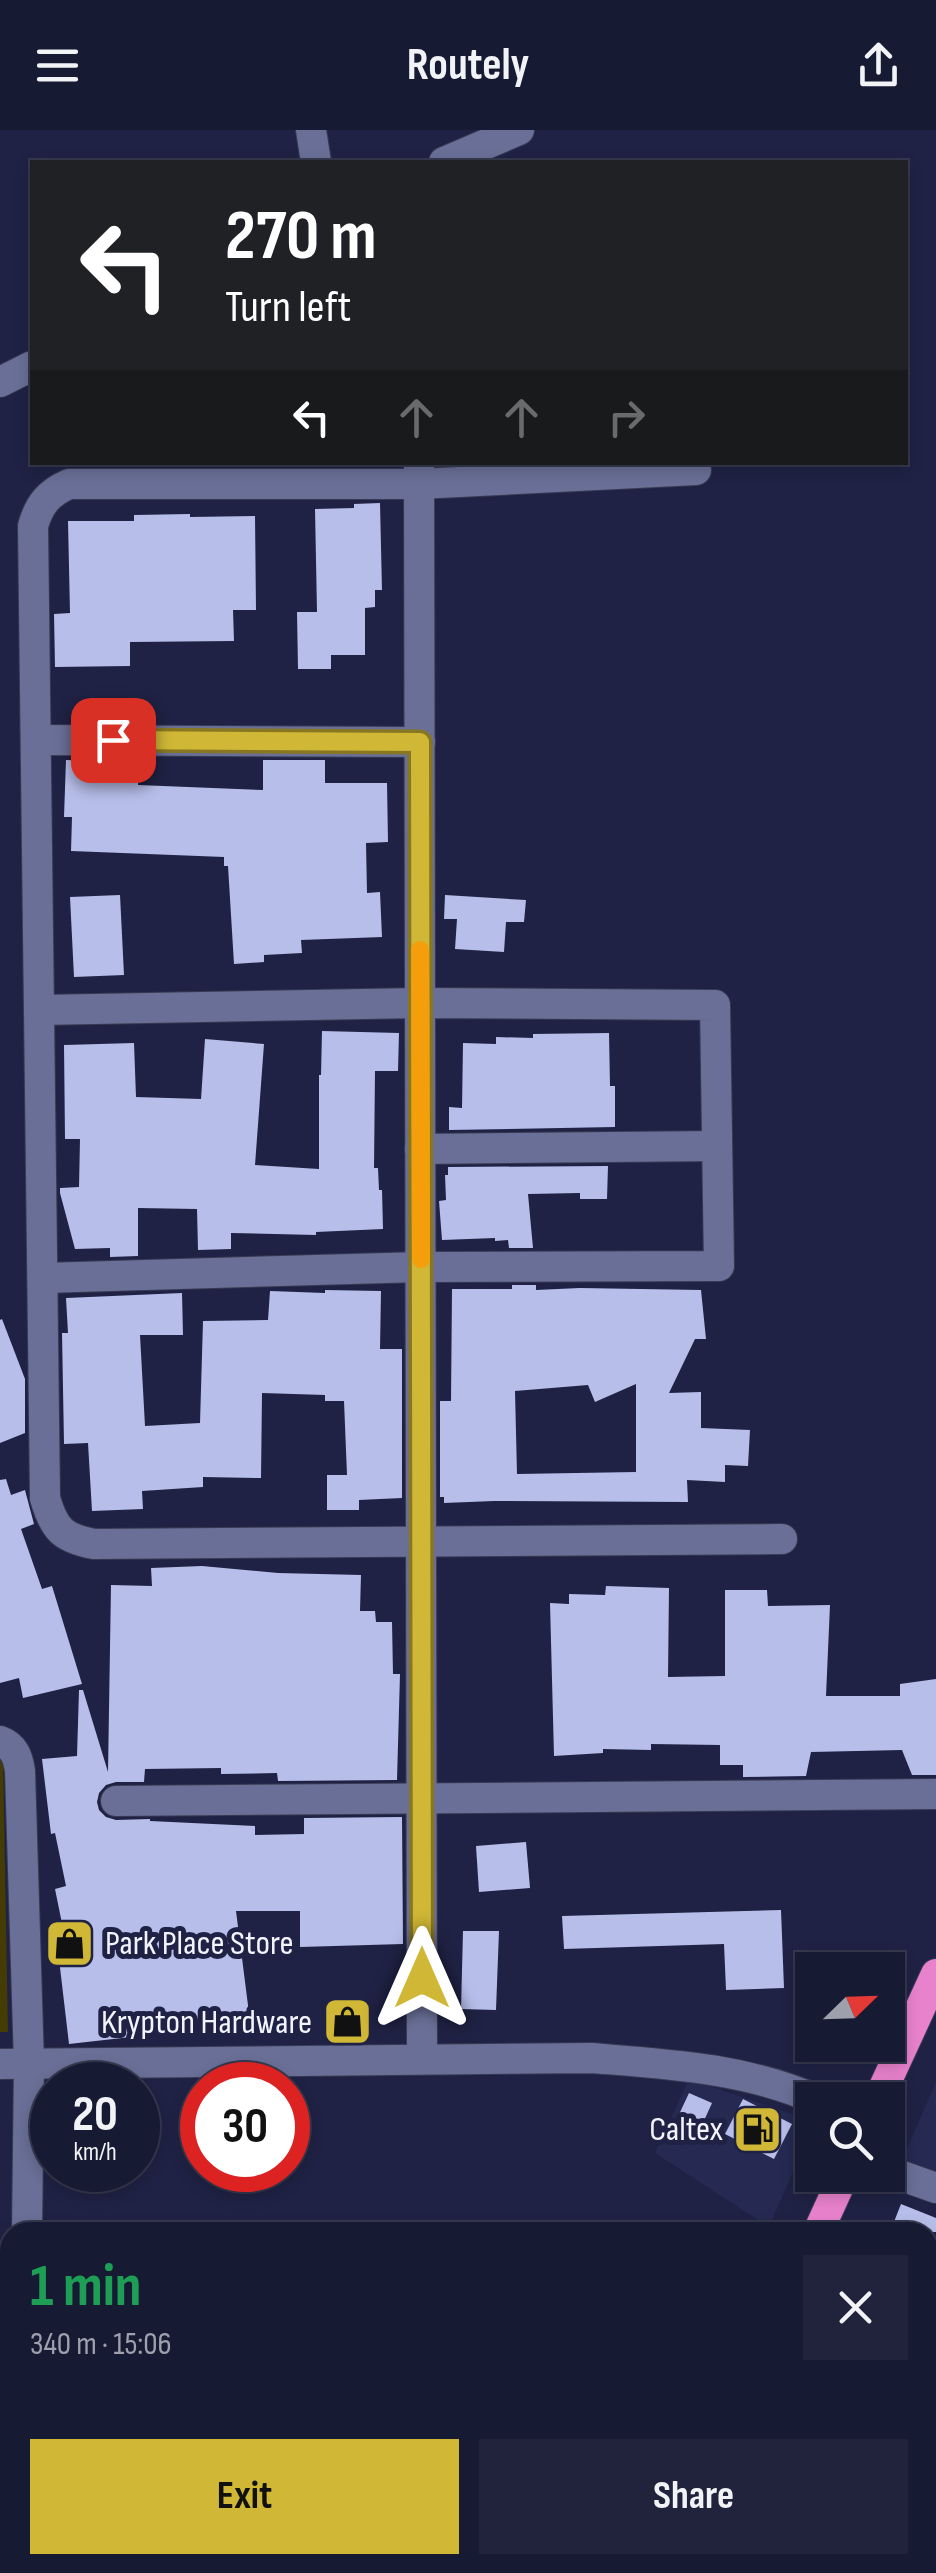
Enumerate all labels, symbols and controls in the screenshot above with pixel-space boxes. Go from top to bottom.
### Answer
icon: menu [30,38,85,93]
text: Routely [407,38,529,93]
icon: share [851,38,906,93]
text: 270 m [225,195,377,279]
icon: left [60,200,190,330]
text: Turn left [225,280,351,335]
icon: left [284,390,339,445]
icon: ahead [389,390,444,445]
icon: ahead [494,390,549,445]
icon: right [599,390,654,445]
pin [71,698,156,783]
icon: arrive [86,713,141,768]
shop icon: Park Place Store [44,1917,96,1969]
place label: Park Place Store [105,1922,293,1965]
position arrow [370,1926,474,2030]
north arrow [795,1952,905,2062]
map controls [795,1952,905,2192]
shop icon: Krypton Hardware [321,1996,373,2048]
place label: Krypton Hardware [101,2001,312,2044]
speed limit sign: 30 [180,2062,310,2192]
button: search [795,2082,905,2192]
text: 20 [72,2085,118,2145]
fuel station icon: Caltex [732,2103,784,2155]
place label: Caltex [649,2108,723,2151]
text: km/h [73,2137,117,2168]
text: 1 min [30,2251,142,2323]
button: close [803,2255,908,2360]
text: 340 m · 15:06 [30,2325,172,2364]
button: Exit [30,2439,459,2554]
button: Share [479,2439,908,2554]

